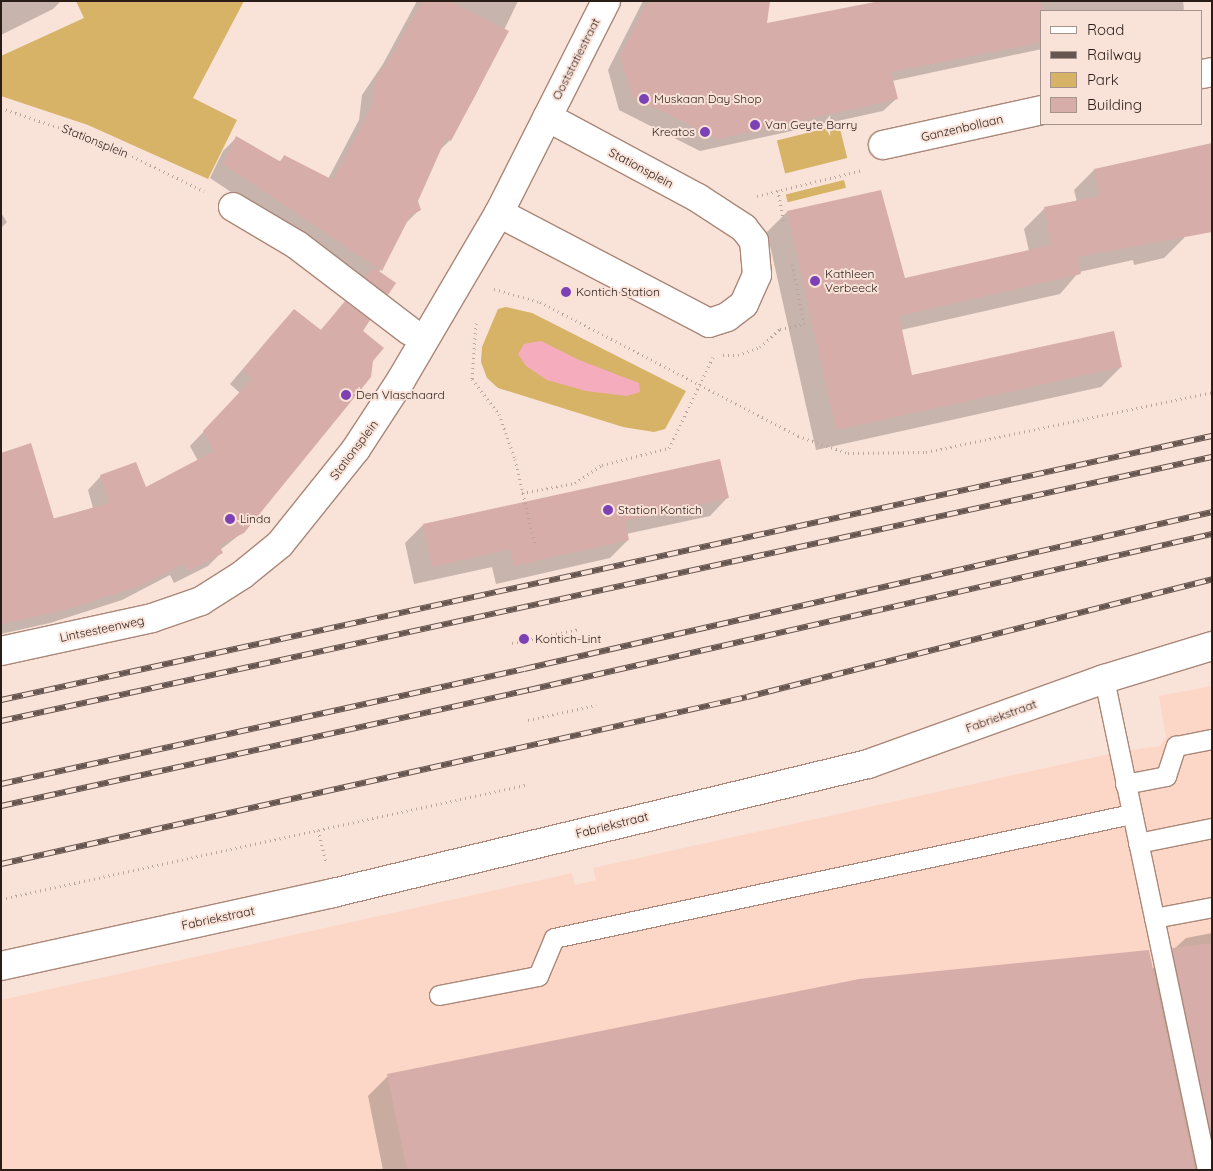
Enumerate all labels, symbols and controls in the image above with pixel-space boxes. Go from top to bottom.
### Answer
legend [1040,10,1203,125]
street label: Ooststatiestraat [549,16,603,102]
text: Road [1087,20,1124,39]
text: Railway [1087,45,1142,64]
text: Park [1087,70,1119,89]
place label: Muskaan Day Shop [654,92,762,106]
marker: Muskaan Day Shop [638,93,650,105]
text: Building [1087,95,1142,114]
street label: Ganzenbollaan [920,112,1004,144]
place label: Van Geyte Barry [765,118,857,132]
marker: Van Geyte Barry [749,119,761,131]
street label: Stationsplein [60,121,130,161]
place label: Kreatos [652,125,695,139]
marker: Kreatos [699,126,711,138]
street label: Stationsplein [606,145,676,191]
place label: Kathleen Verbeeck [825,267,878,295]
marker: Kathleen Verbeeck [809,275,821,287]
place label: Kontich Station [576,285,660,299]
marker: Kontich Station [560,286,572,298]
place label: Den Vlaschaard [356,388,445,402]
marker: Den Vlaschaard [340,389,352,401]
street label: Stationsplein [327,417,381,483]
place label: Station Kontich [618,503,702,517]
marker: Station Kontich [602,504,614,516]
place label: Linda [240,512,270,526]
marker: Linda [224,513,236,525]
street label: Lintsesteenweg [58,613,146,645]
marker: Kontich-Lint [517,632,531,646]
place label: Kontich-Lint [535,632,601,646]
street label: Fabriekstraat [964,697,1038,735]
street label: Fabriekstraat [574,809,650,841]
street label: Fabriekstraat [180,903,256,933]

